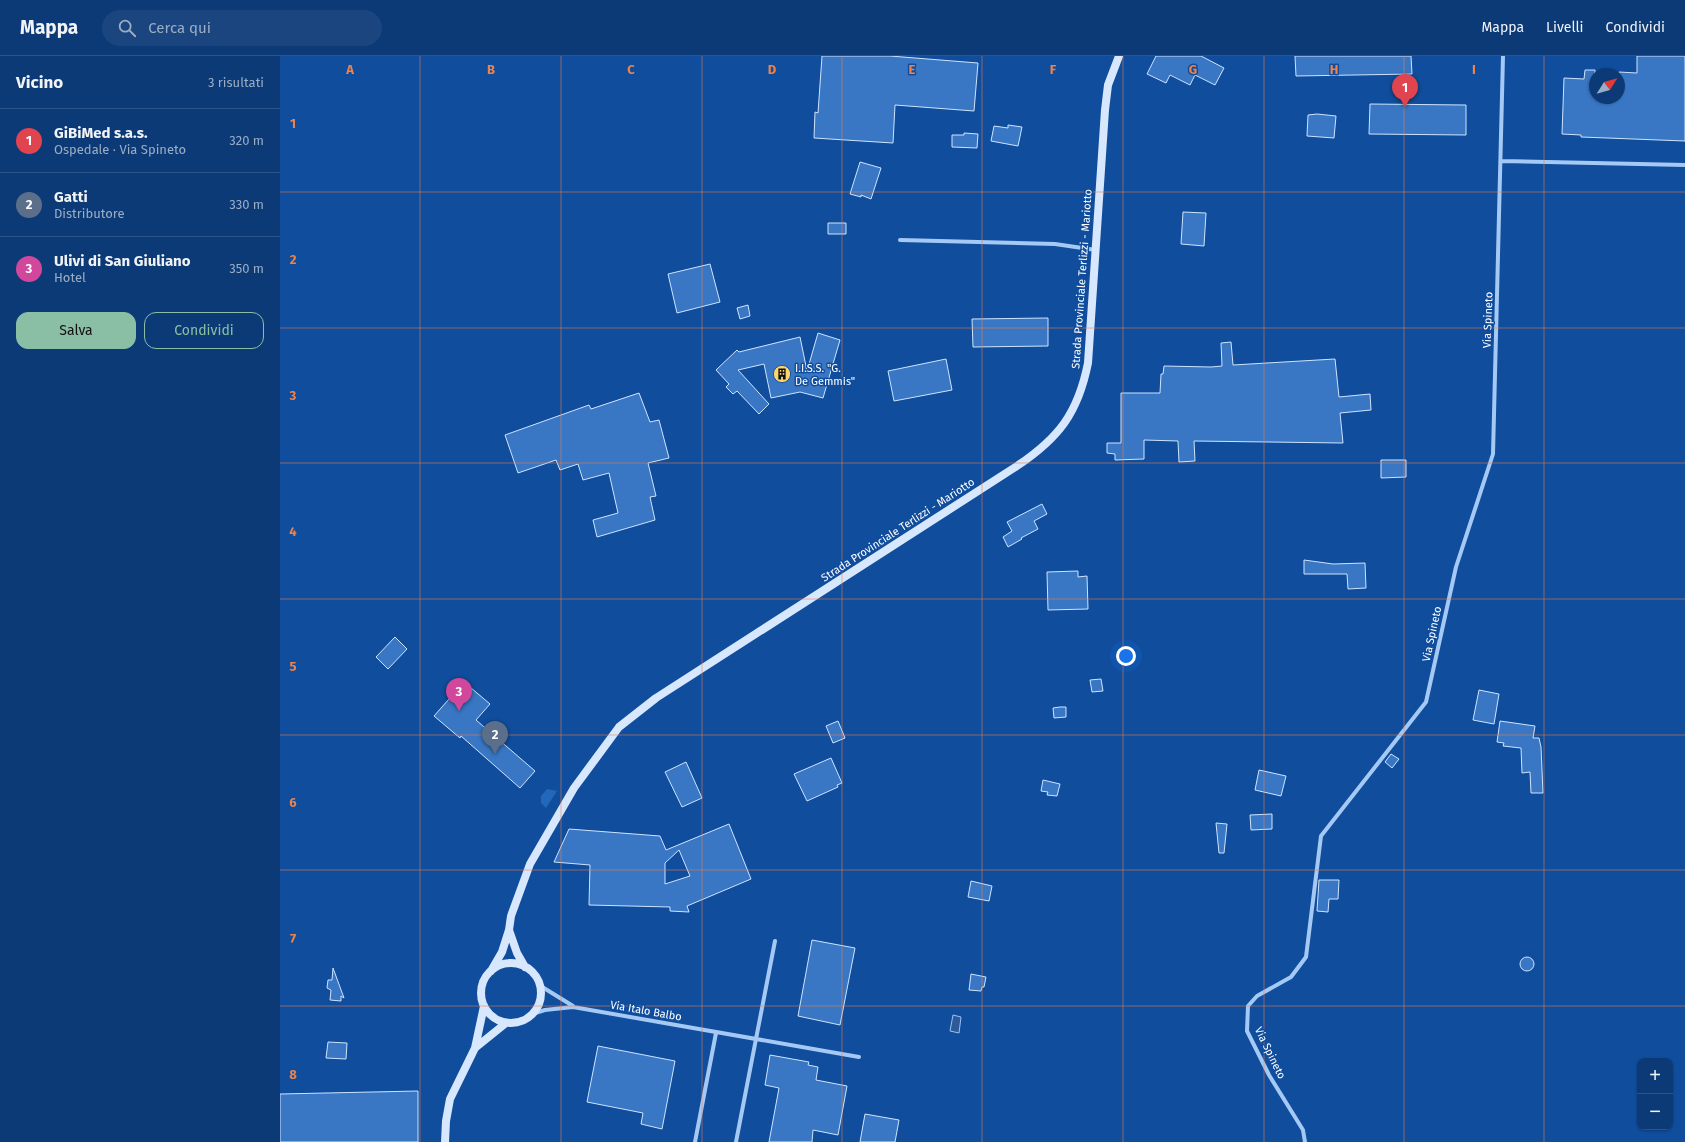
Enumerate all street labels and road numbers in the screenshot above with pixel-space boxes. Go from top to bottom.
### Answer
street label: Strada Provinciale Terlizzi - Mariotto [1069,189,1095,369]
street label: Via Spineto [1481,292,1495,348]
street label: Strada Provinciale Terlizzi - Mariotto [819,475,977,585]
street label: Via Spineto [1420,605,1444,663]
street label: Via Italo Balbo [609,998,683,1024]
street label: Via Spineto [1252,1025,1288,1081]

